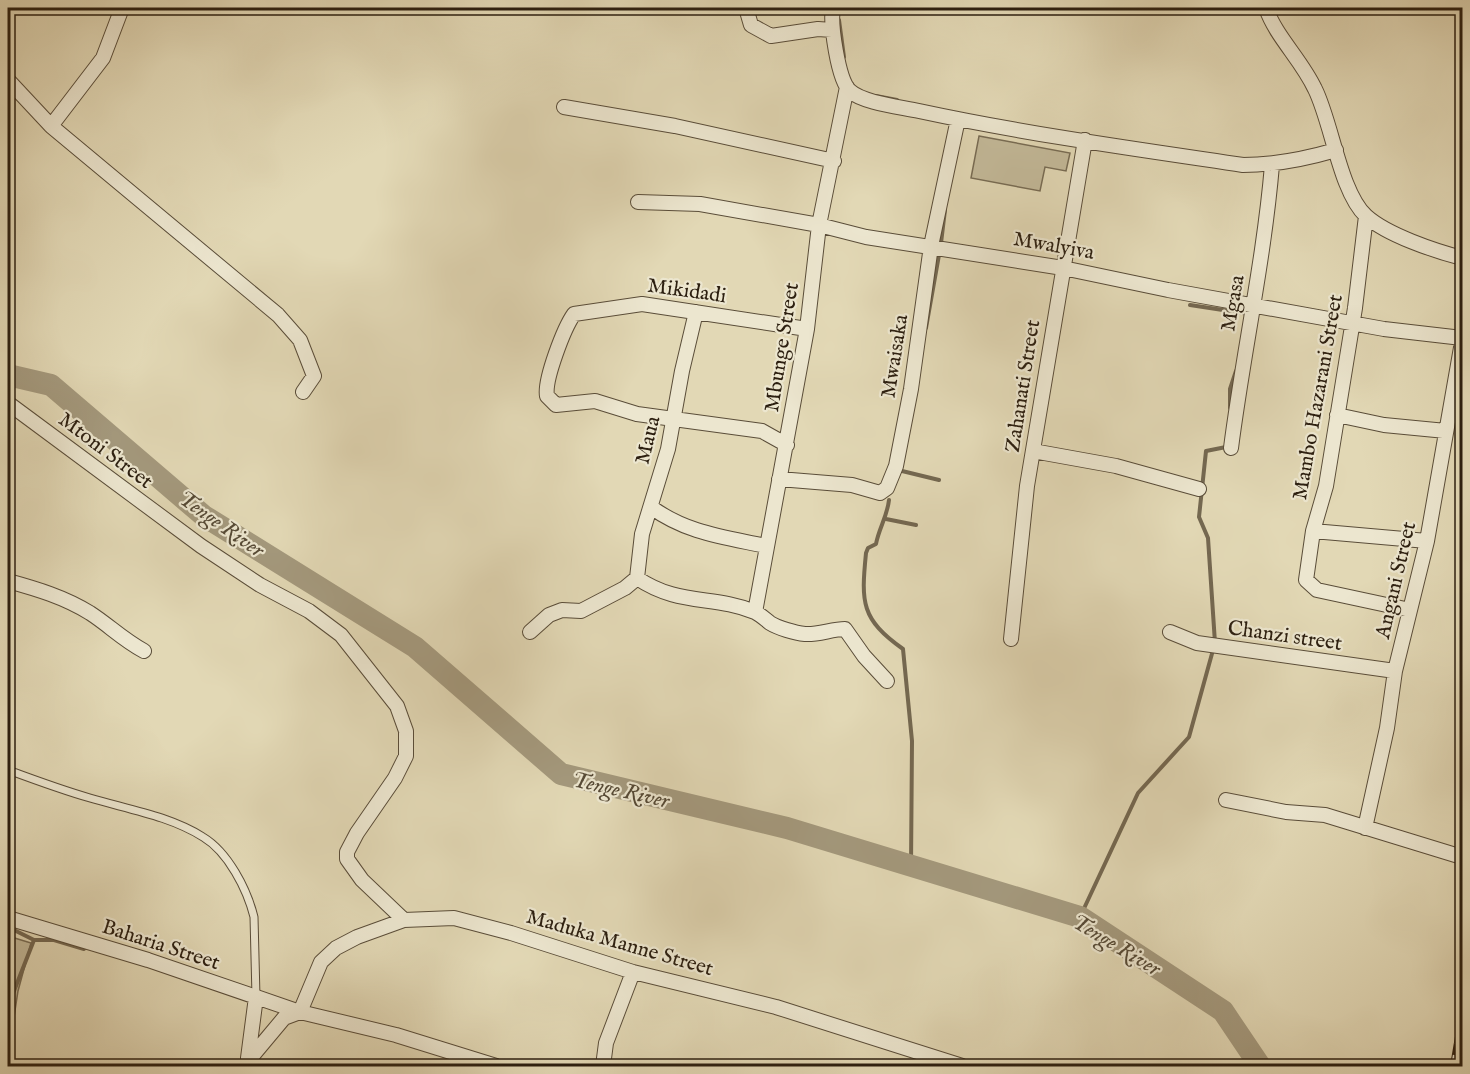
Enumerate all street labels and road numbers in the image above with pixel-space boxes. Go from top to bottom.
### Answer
street label: Mwalyiva [1011,226,1097,267]
street label: Mgasa [1215,272,1252,334]
street label: Mikidadi [646,273,728,310]
street label: Mbunge Street [759,281,806,414]
street label: Mambo Hazarani Street [1287,292,1350,502]
street label: Mwaisaka [876,312,916,400]
street label: Zahanati Street [1000,318,1047,454]
street label: Mtoni Street [52,407,158,496]
street label: Maua [629,413,668,467]
street label: Angani Street [1370,519,1423,643]
street label: Chanzi street [1226,615,1344,658]
street label: Maduka Manne Street [523,904,716,983]
street label: Baharia Street [98,914,223,977]

